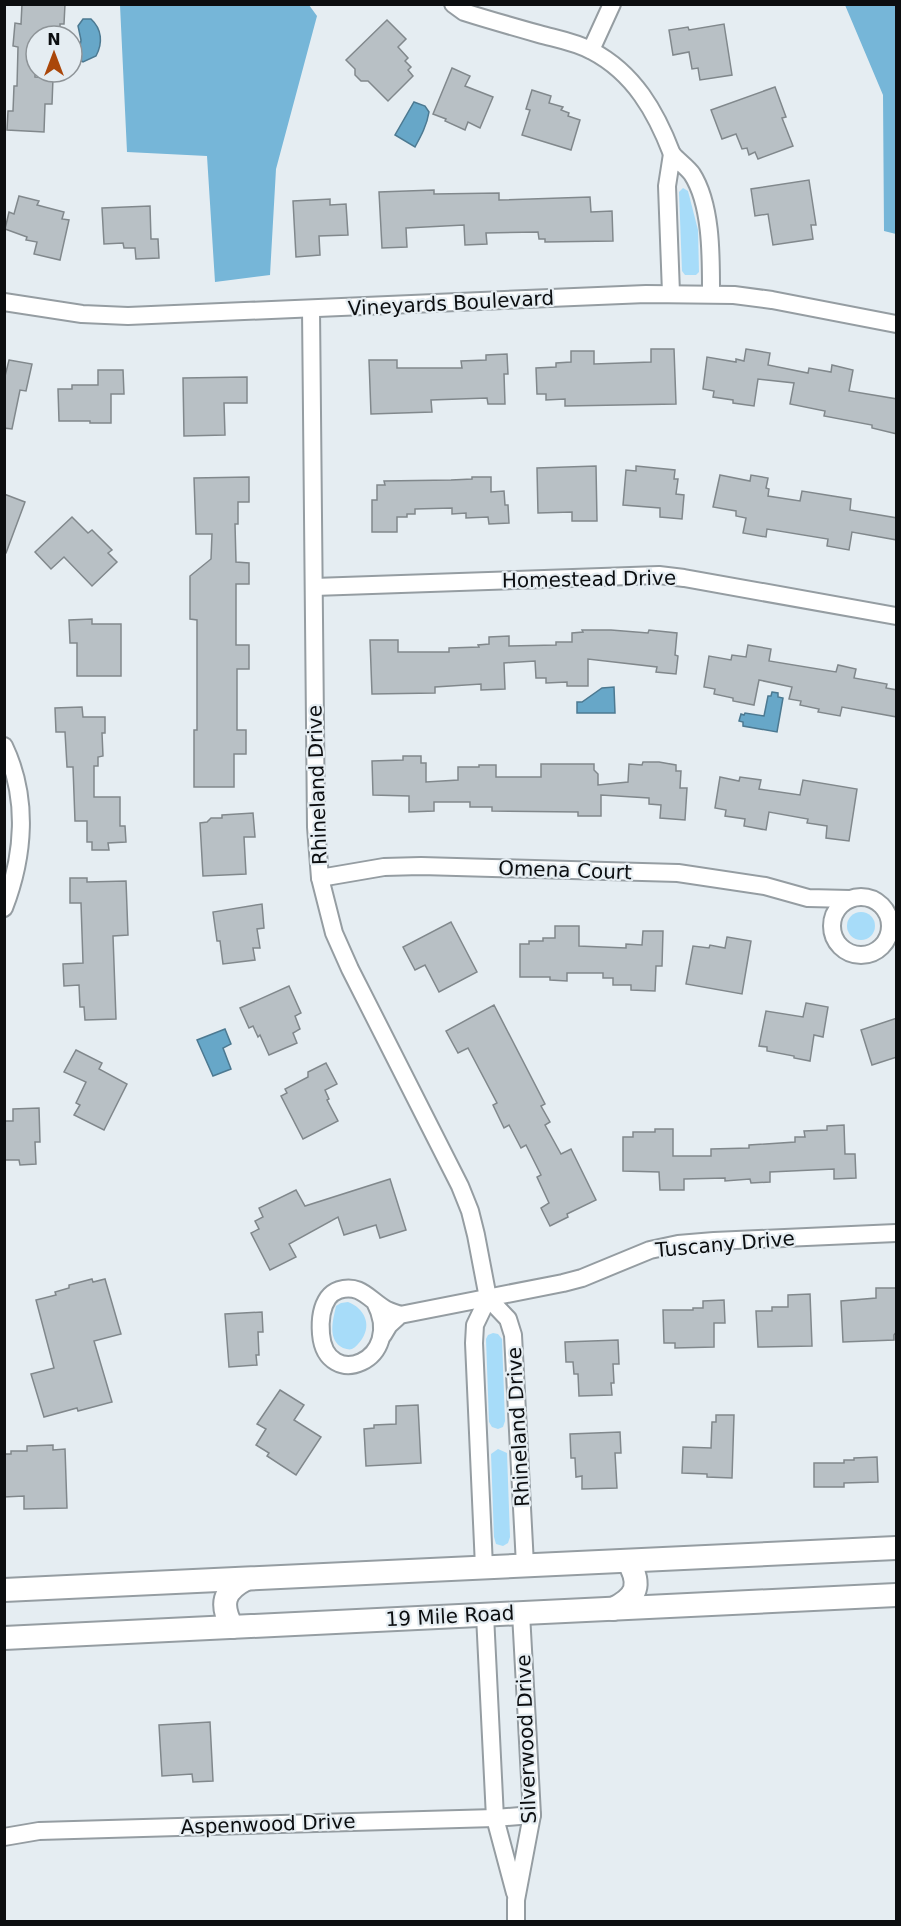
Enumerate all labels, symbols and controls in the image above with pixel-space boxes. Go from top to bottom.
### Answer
north arrow [24,24,84,84]
text: N [47,30,61,49]
street label: Vineyards Boulevard [347,286,555,320]
street label: Homestead Drive [502,565,676,593]
street label: Rhineland Drive [302,705,332,865]
street label: Omena Court [498,856,632,884]
street label: Tuscany Drive [653,1226,796,1262]
street label: Rhineland Drive [502,1346,534,1508]
street label: 19 Mile Road [385,1601,515,1631]
street label: Silverwood Drive [511,1654,541,1824]
street label: Aspenwood Drive [180,1809,356,1839]

